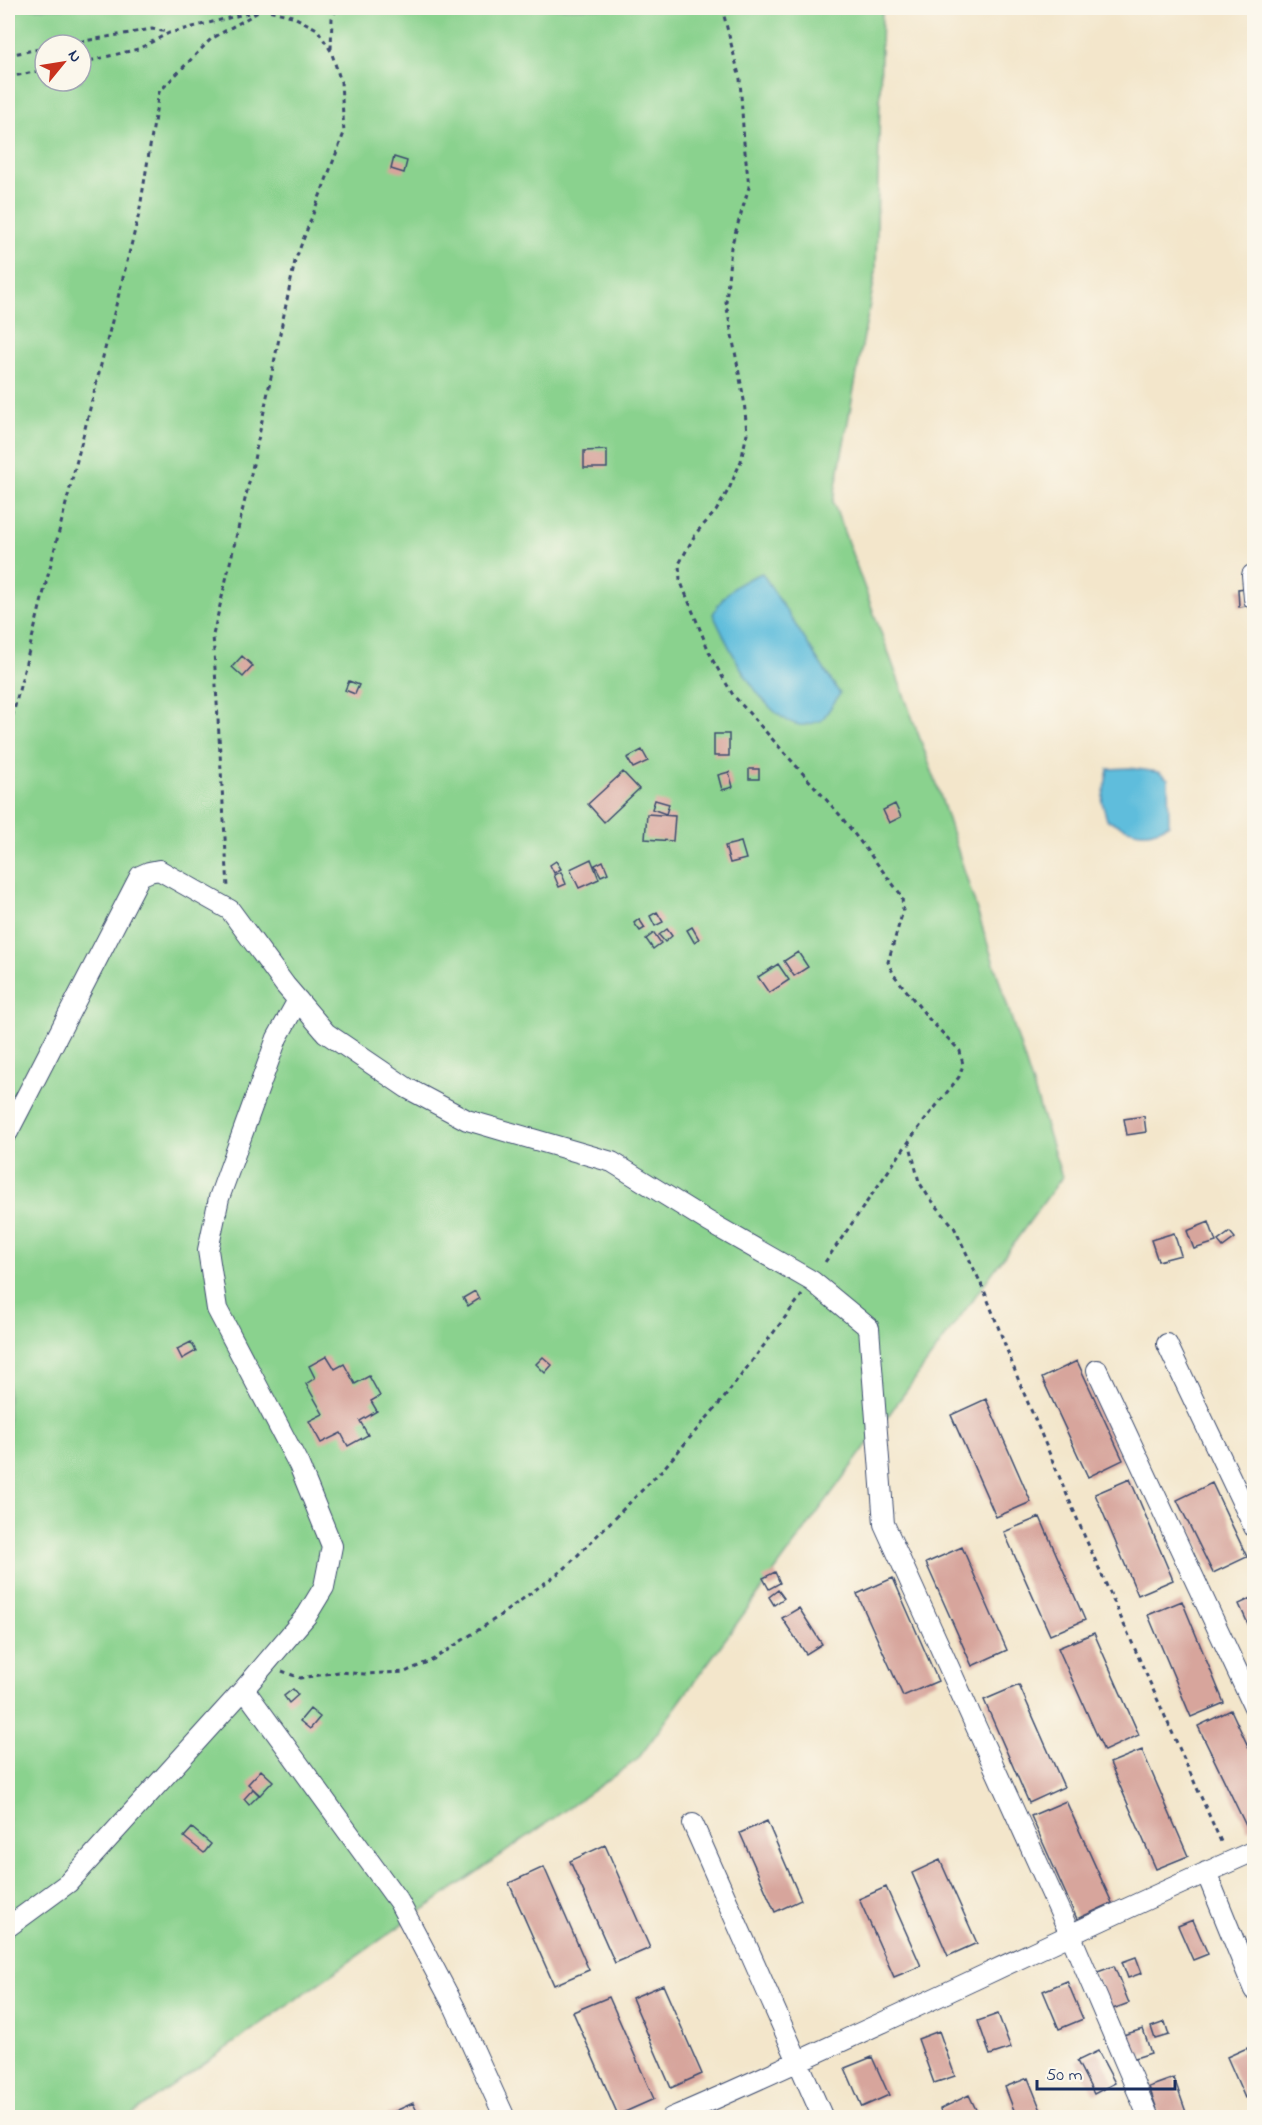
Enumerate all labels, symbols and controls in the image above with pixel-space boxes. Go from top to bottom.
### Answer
north arrow [33,33,93,93]
text: N [61,46,87,67]
scale bar [1037,2053,1175,2091]
text: 50 m [1046,2063,1083,2089]

